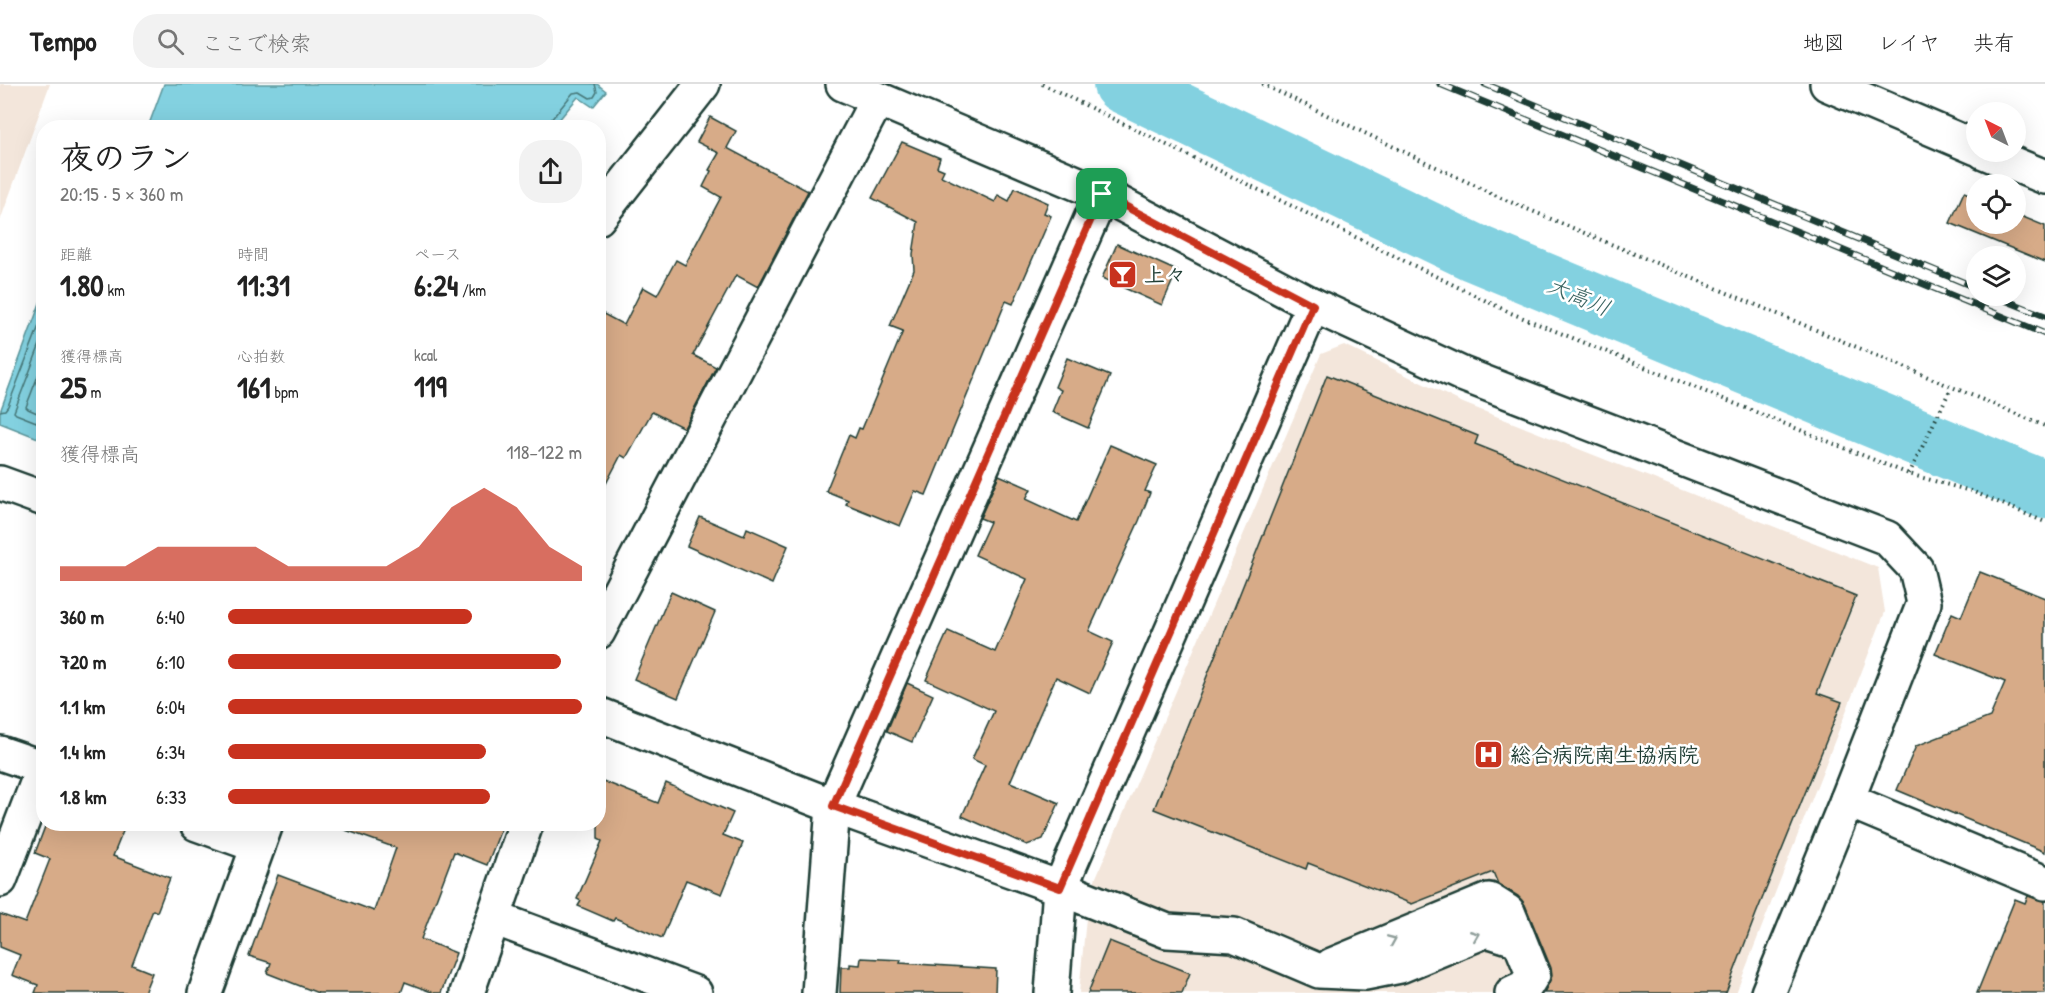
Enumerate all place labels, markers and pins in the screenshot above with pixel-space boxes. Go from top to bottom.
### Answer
pin [1076,168,1127,219]
bar icon: 上々 [1107,258,1139,290]
place label: 上々 [1144,260,1186,289]
hospital icon: 総合病院南生協病院 [1473,738,1505,770]
place label: 総合病院南生協病院 [1510,740,1699,769]

